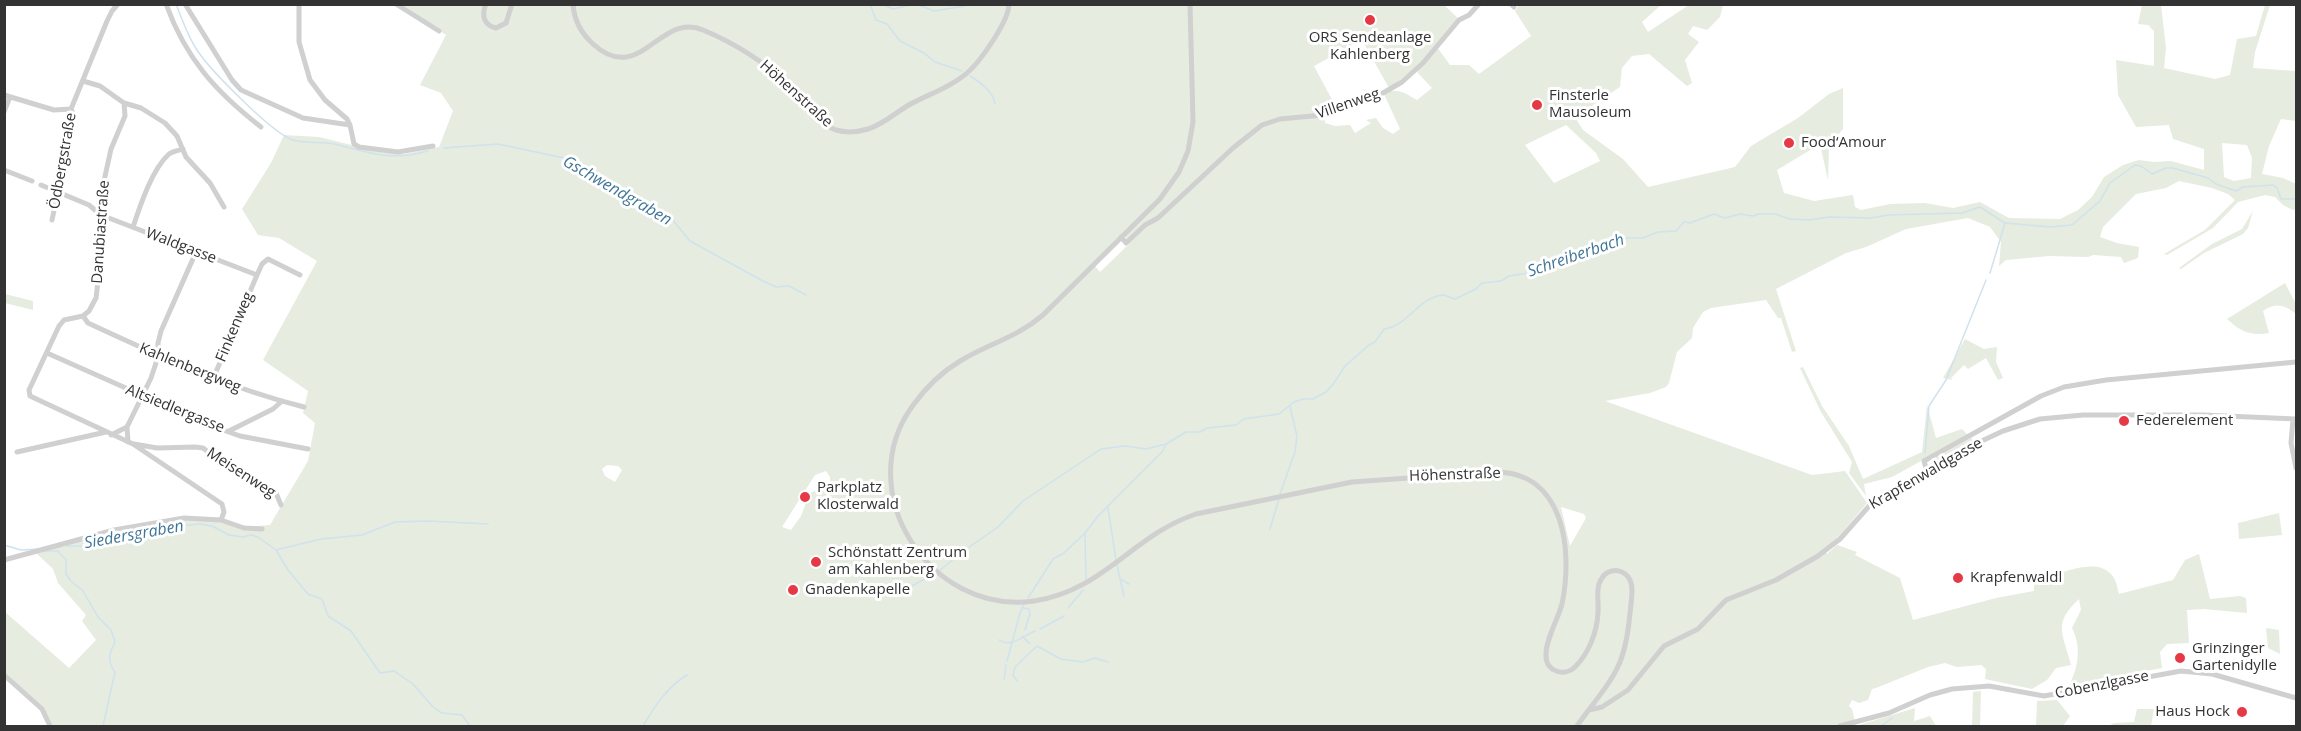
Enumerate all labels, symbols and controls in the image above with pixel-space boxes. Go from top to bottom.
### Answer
marker: ORS Sendeanlage Kahlenberg [1363,13,1377,27]
place label: ORS Sendeanlage Kahlenberg [1309,29,1431,64]
street label: Höhenstraße [756,57,836,131]
street label: Villenweg [1314,85,1382,123]
place label: Finsterle Mausoleum [1549,87,1631,122]
marker: Finsterle Mausoleum [1530,98,1544,112]
street label: Ödbergstraße [46,111,80,211]
place label: Food‘Amour [1801,134,1886,152]
marker: Food‘Amour [1782,136,1796,150]
water label: Gschwendgraben [559,152,675,230]
street label: Danubiastraße [88,180,114,284]
street label: Waldgasse [143,224,219,268]
water label: Schreiberbach [1525,230,1627,282]
street label: Finkenweg [212,289,258,365]
street label: Kahlenbergweg [136,339,244,397]
street label: Altsiedlergasse [123,381,227,437]
place label: Federelement [2136,412,2233,430]
marker: Federelement [2117,414,2131,428]
street label: Krapfenwaldgasse [1866,434,1986,514]
street label: Meisenweg [203,444,279,502]
street label: Höhenstraße [1409,464,1501,486]
place label: Parkplatz Klosterwald [817,479,899,514]
marker: Parkplatz Klosterwald [798,490,812,504]
water label: Siedersgraben [83,517,185,553]
place label: Schönstatt Zentrum am Kahlenberg [828,544,967,579]
marker: Schönstatt Zentrum am Kahlenberg [809,555,823,569]
place label: Krapfenwaldl [1970,569,2062,587]
marker: Krapfenwaldl [1951,571,1965,585]
place label: Gnadenkapelle [805,581,910,599]
marker: Gnadenkapelle [786,583,800,597]
place label: Grinzinger Gartenidylle [2192,640,2277,675]
marker: Grinzinger Gartenidylle [2173,651,2187,665]
street label: Cobenzlgasse [2054,667,2150,703]
place label: Haus Hock [2155,703,2230,721]
marker: Haus Hock [2235,705,2249,719]

